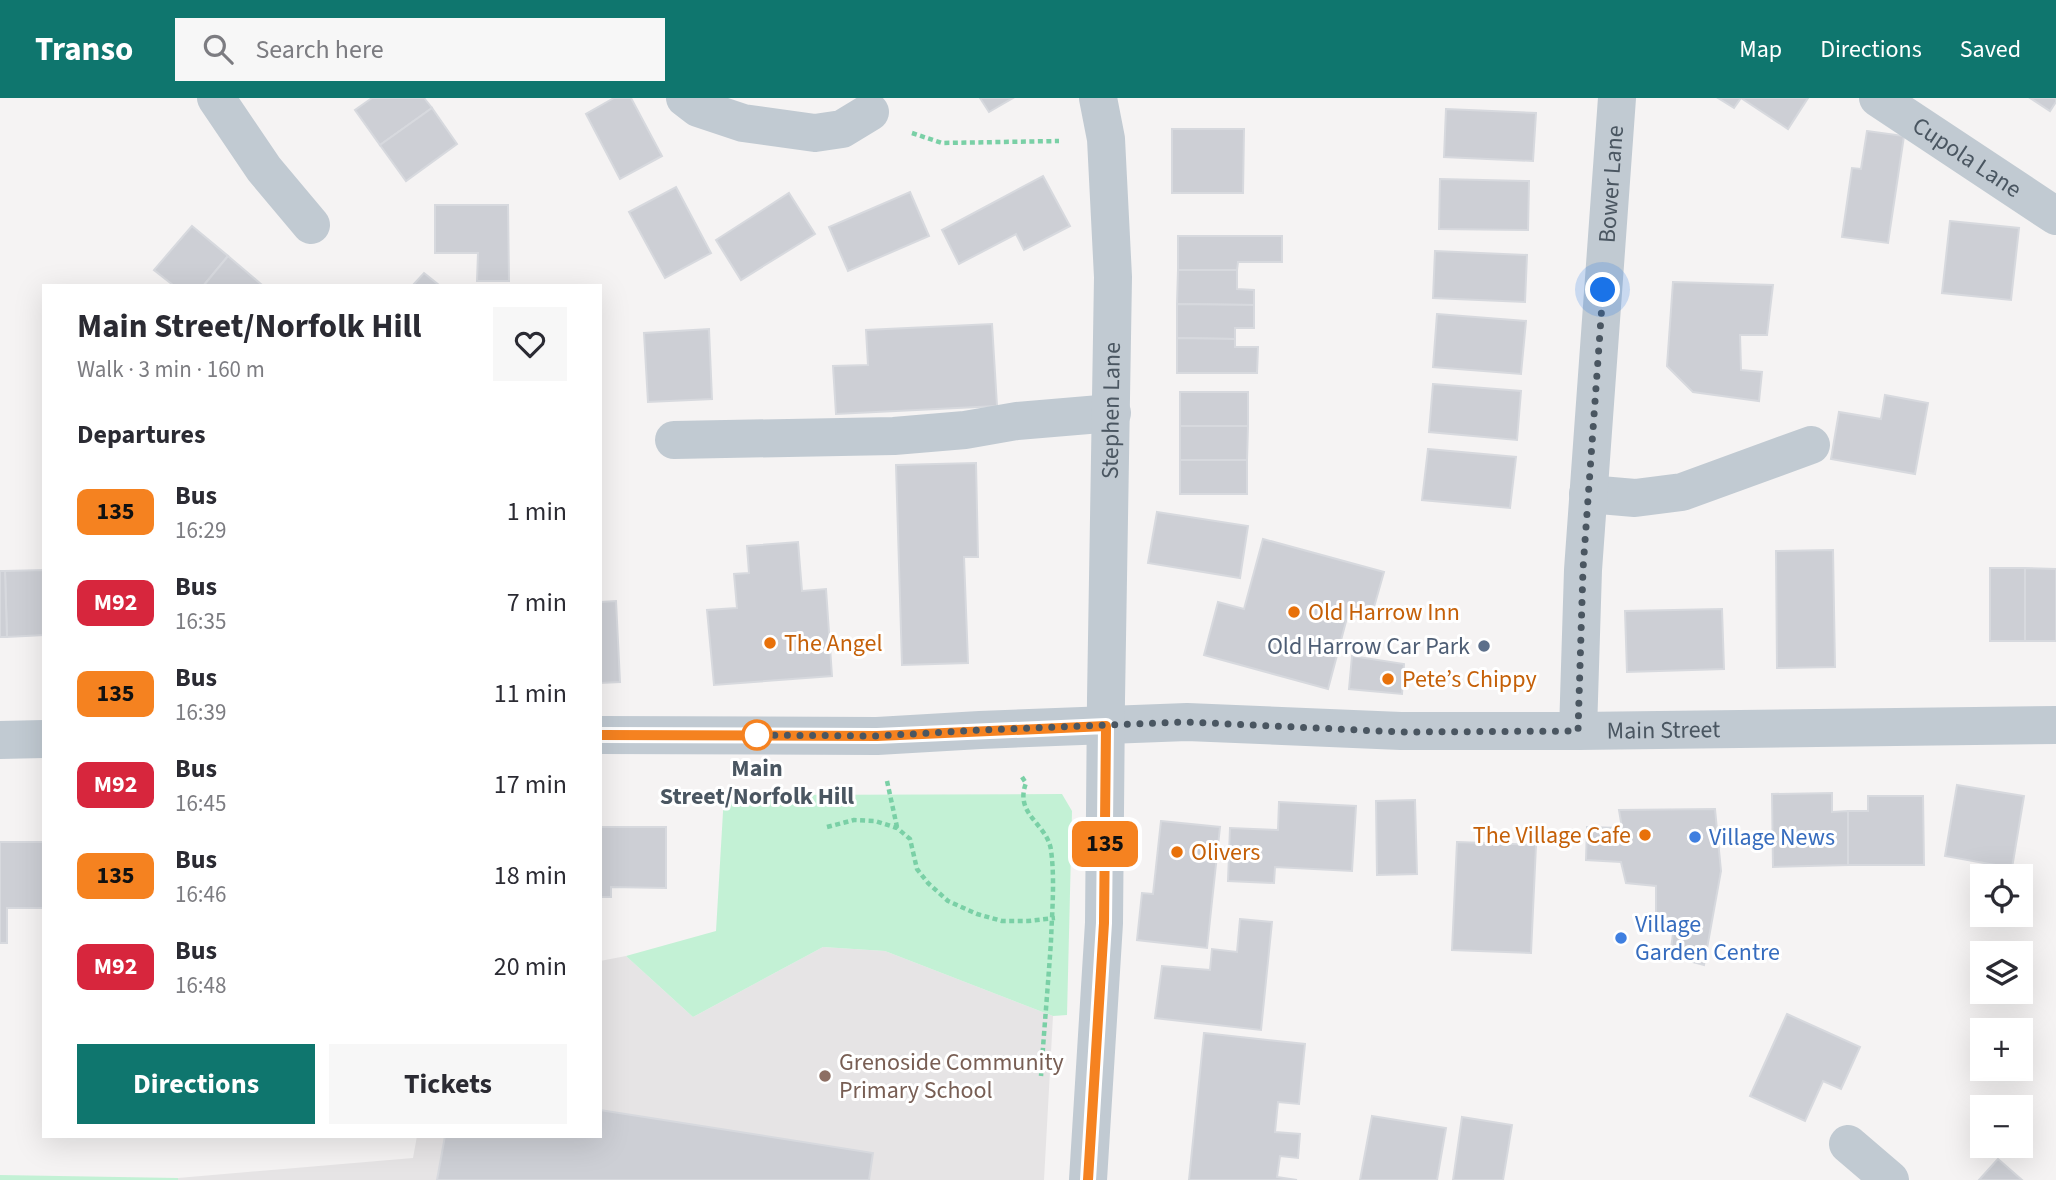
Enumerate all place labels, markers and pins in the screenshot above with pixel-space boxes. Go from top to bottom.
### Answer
place label: Old Harrow Inn [1308,595,1460,630]
marker: Old Harrow Inn [1286,604,1302,620]
place label: The Angel [784,626,883,661]
place label: Old Harrow Car Park [1267,629,1470,664]
marker: The Angel [762,635,778,651]
marker: Old Harrow Car Park [1476,638,1492,654]
place label: Pete’s Chippy [1402,662,1537,697]
marker: Pete’s Chippy [1380,671,1396,687]
marker: Main Street/Norfolk Hill [742,720,772,750]
place label: Main Street/Norfolk Hill [660,751,854,814]
place label: The Village Cafe [1473,818,1631,853]
place label: Village News [1709,820,1835,855]
marker: The Village Cafe [1637,827,1653,843]
marker: Village News [1687,829,1703,845]
place label: Olivers [1191,835,1260,870]
marker: Olivers [1169,844,1185,860]
place label: Village Garden Centre [1635,907,1780,970]
marker: Village Garden Centre [1613,930,1629,946]
place label: Grenoside Community Primary School [839,1045,1064,1108]
marker: Grenoside Community Primary School [817,1068,833,1084]

